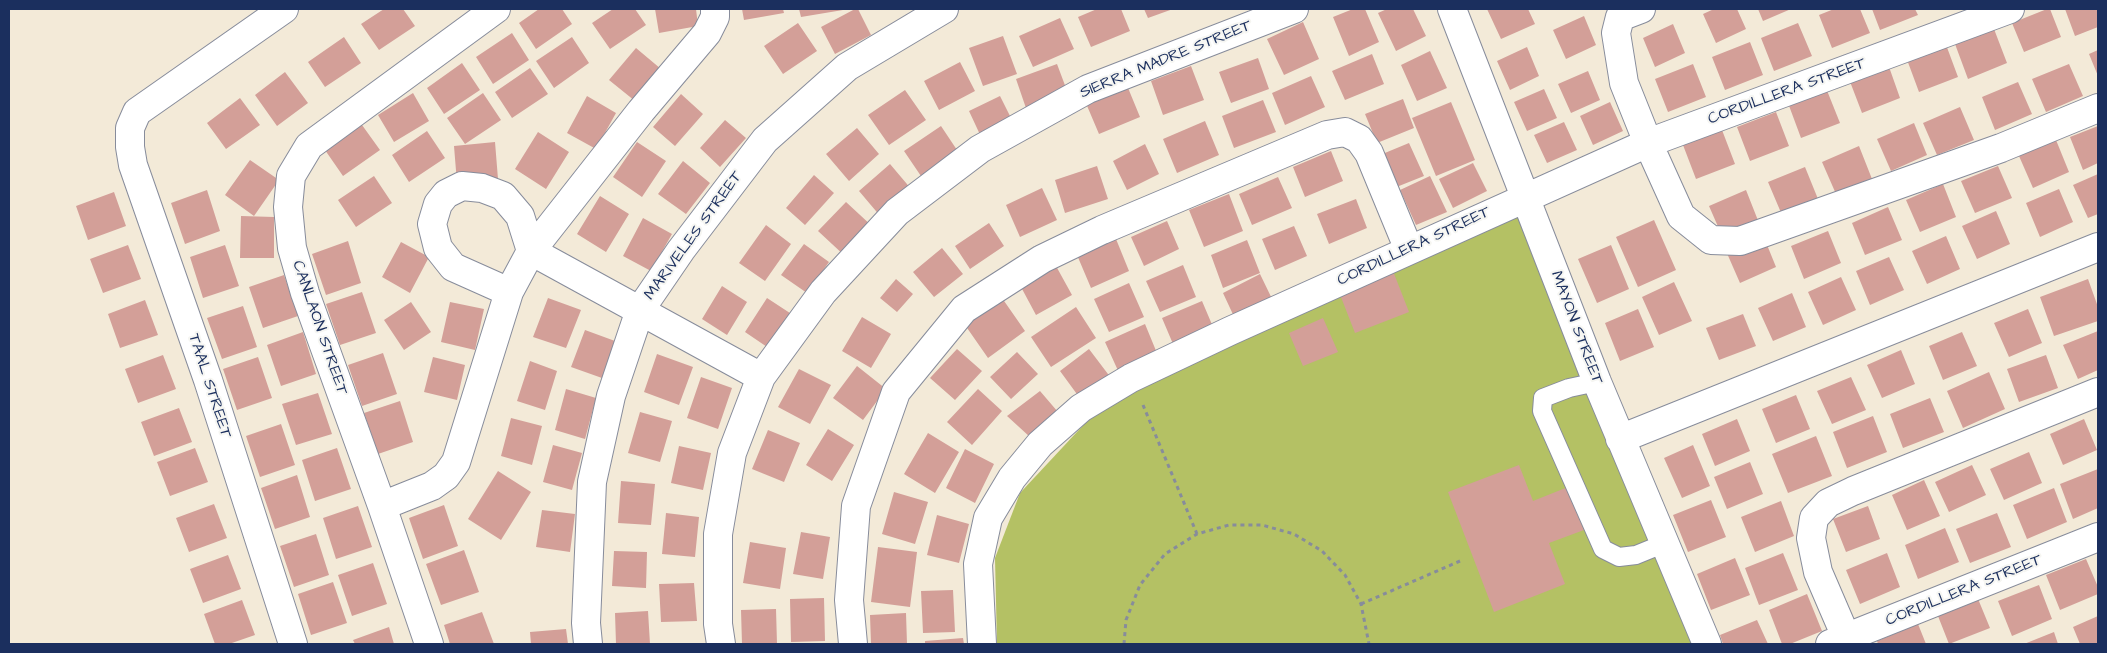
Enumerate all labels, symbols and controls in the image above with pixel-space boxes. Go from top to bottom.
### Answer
street label: SIERRA MADRE STREET [1077,17,1255,103]
street label: CORDILLERA STREET [1705,55,1869,129]
street label: MARIVELES STREET [641,168,747,304]
street label: CORDILLERA STREET [1334,203,1494,291]
street label: CANLAON STREET [287,258,351,398]
street label: MAYON STREET [1546,269,1606,387]
street label: TAAL STREET [183,331,235,441]
street label: CORDILLERA STREET [1883,551,2045,631]

